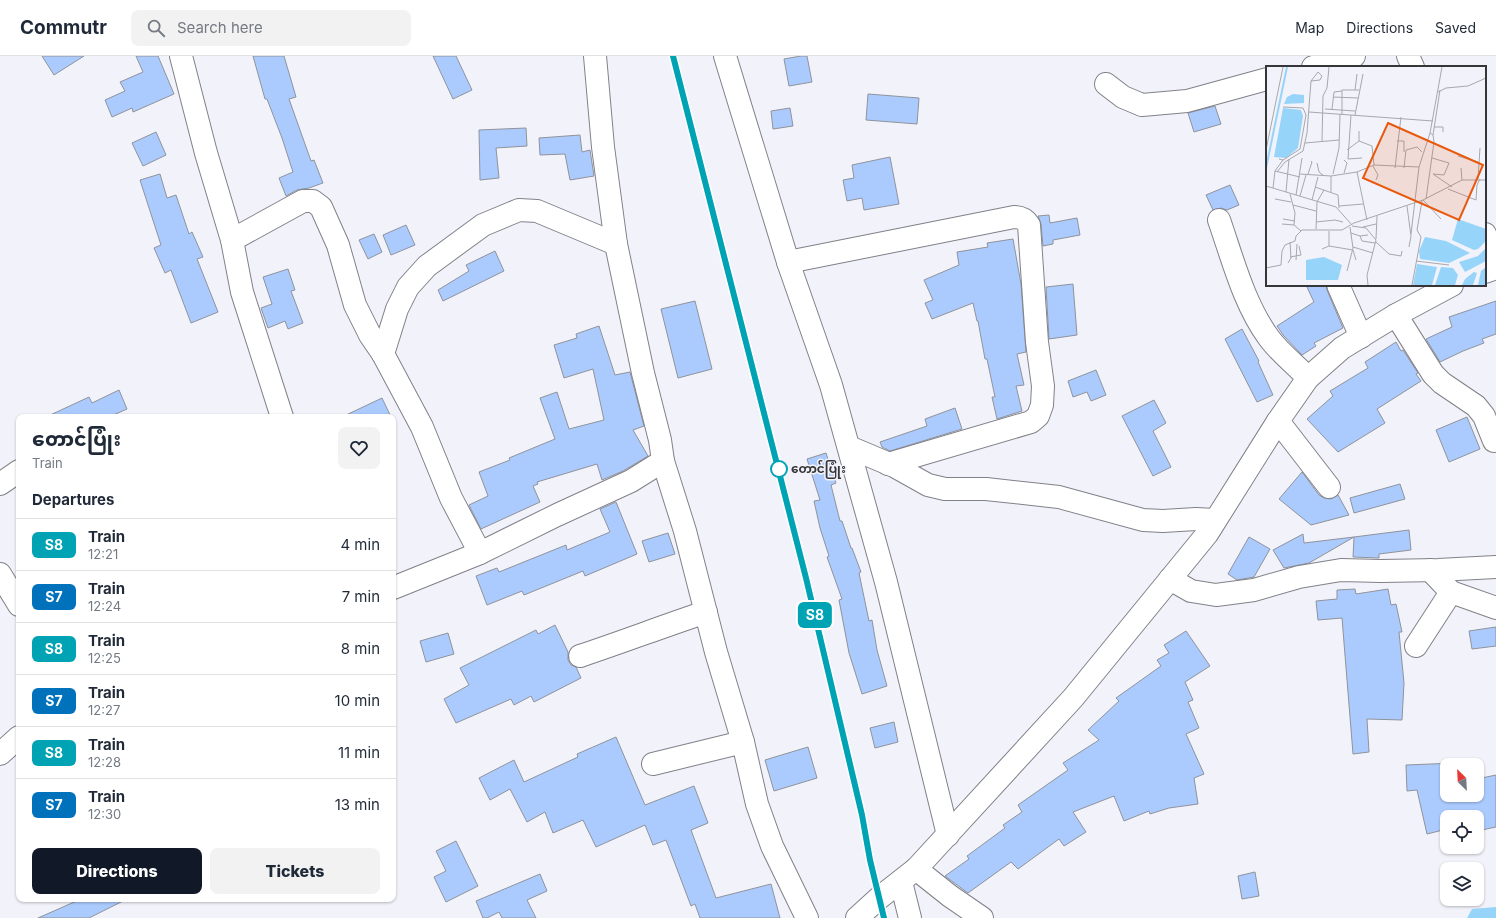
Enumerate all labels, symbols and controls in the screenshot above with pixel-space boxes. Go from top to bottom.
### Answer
search box [131,10,411,46]
text: Commutr [20,16,107,39]
icon: search [145,17,167,39]
text: Search here [177,18,263,37]
text: Map [1295,19,1324,36]
text: Directions [1346,19,1413,36]
text: Saved [1435,19,1476,36]
inset map [1266,66,1486,286]
button: heart [338,427,380,469]
text: တောင်ပြုံး [32,428,121,451]
text: Train [32,455,63,471]
place label: တောင်ပြုံး [791,459,846,479]
marker: တောင်ပြုံး [770,460,788,478]
text: Departures [32,490,114,509]
text: Train [88,527,125,546]
text: 4 min [340,535,380,554]
text: S8 [45,536,63,553]
text: 12:21 [88,546,118,562]
text: Train [88,579,125,598]
text: 7 min [342,587,380,606]
text: S7 [45,588,63,605]
text: 12:24 [88,598,121,614]
line badge: S8 [797,602,833,628]
text: S8 [806,606,824,623]
text: Train [88,631,125,650]
text: 8 min [341,639,380,658]
text: S8 [45,640,63,657]
text: 12:25 [88,650,121,666]
text: Train [88,683,125,702]
text: 10 min [335,691,380,710]
text: S7 [45,692,63,709]
text: 12:27 [88,702,120,718]
text: Train [88,735,125,754]
text: 11 min [338,743,380,762]
text: S8 [45,744,63,761]
text: 12:28 [88,754,121,770]
north arrow [1440,758,1484,802]
map controls [1440,758,1484,906]
text: Train [88,787,125,806]
text: 13 min [335,795,380,814]
text: S7 [45,796,63,813]
text: 12:30 [88,806,121,822]
button: locate [1440,810,1484,854]
button: Directions [32,848,202,894]
button: Tickets [210,848,380,894]
button: layers [1440,862,1484,906]

